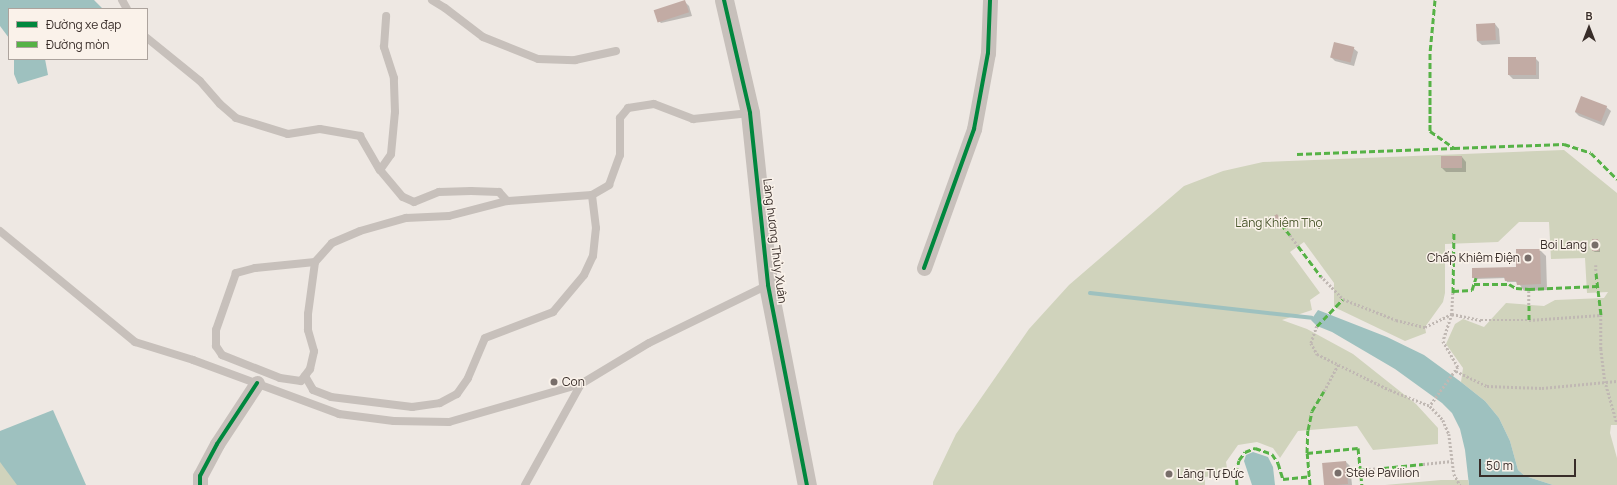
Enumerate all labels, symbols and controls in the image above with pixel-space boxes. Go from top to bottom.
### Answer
legend [8,8,148,60]
north arrow [1569,8,1609,48]
text: B [1586,8,1592,23]
text: Đường xe đạp [46,16,121,33]
text: Đường mòn [46,36,109,53]
street label: Làng hương Thủy Xuân [760,178,790,304]
park label: Lăng Khiêm Thọ [1235,216,1323,230]
place label: Boi Lang [1540,238,1587,252]
marker: Boi Lang [1590,240,1600,250]
place label: Chấp Khiêm Điện [1427,251,1520,265]
marker: Chấp Khiêm Điện [1523,253,1533,263]
place label: Con [562,375,585,389]
marker: Con [549,377,559,387]
scale bar [1481,451,1578,477]
text: 50 m [1486,457,1513,474]
place label: Stele Pavilion [1346,466,1419,480]
place label: Lăng Tự Đức [1177,467,1244,481]
marker: Stele Pavilion [1333,468,1343,478]
marker: Lăng Tự Đức [1164,469,1174,479]

